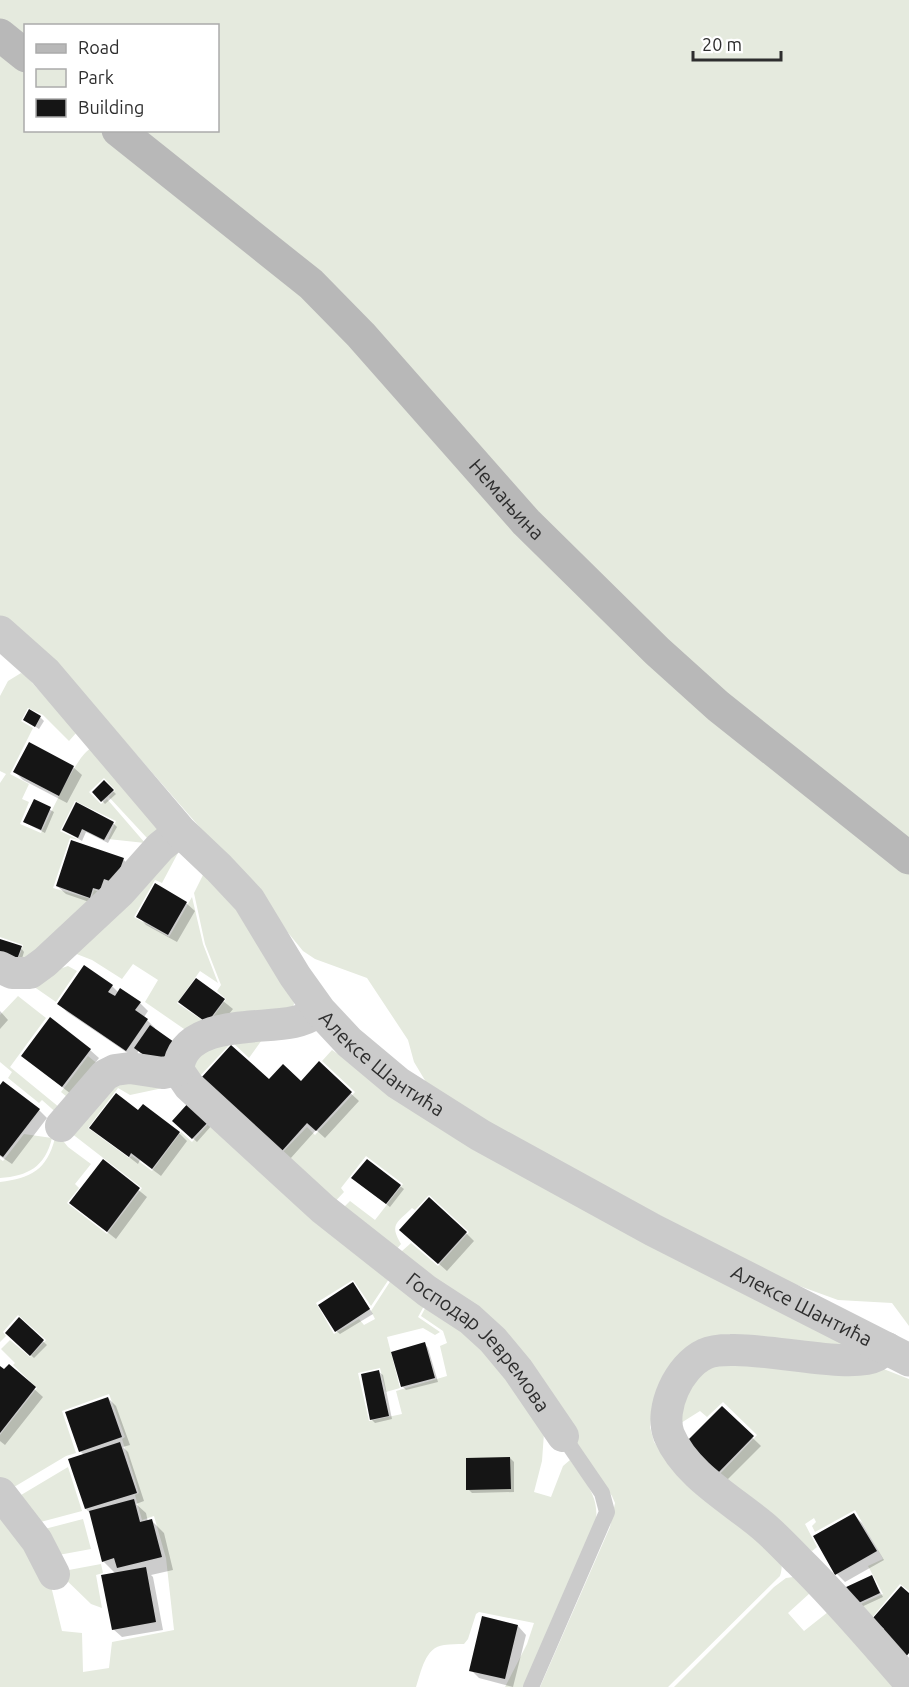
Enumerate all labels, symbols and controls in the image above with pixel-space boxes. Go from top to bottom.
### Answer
legend [24,24,219,132]
scale bar [693,24,782,62]
text: 20 m [702,34,742,54]
text: Road [78,37,120,57]
text: Park [78,67,114,87]
text: Building [78,97,144,117]
street label: Немањина [465,454,549,544]
street label: Алексе Шантића [315,1006,449,1121]
street label: Алексе Шантића [728,1260,876,1350]
street label: Господар Јевремова [402,1267,555,1416]

